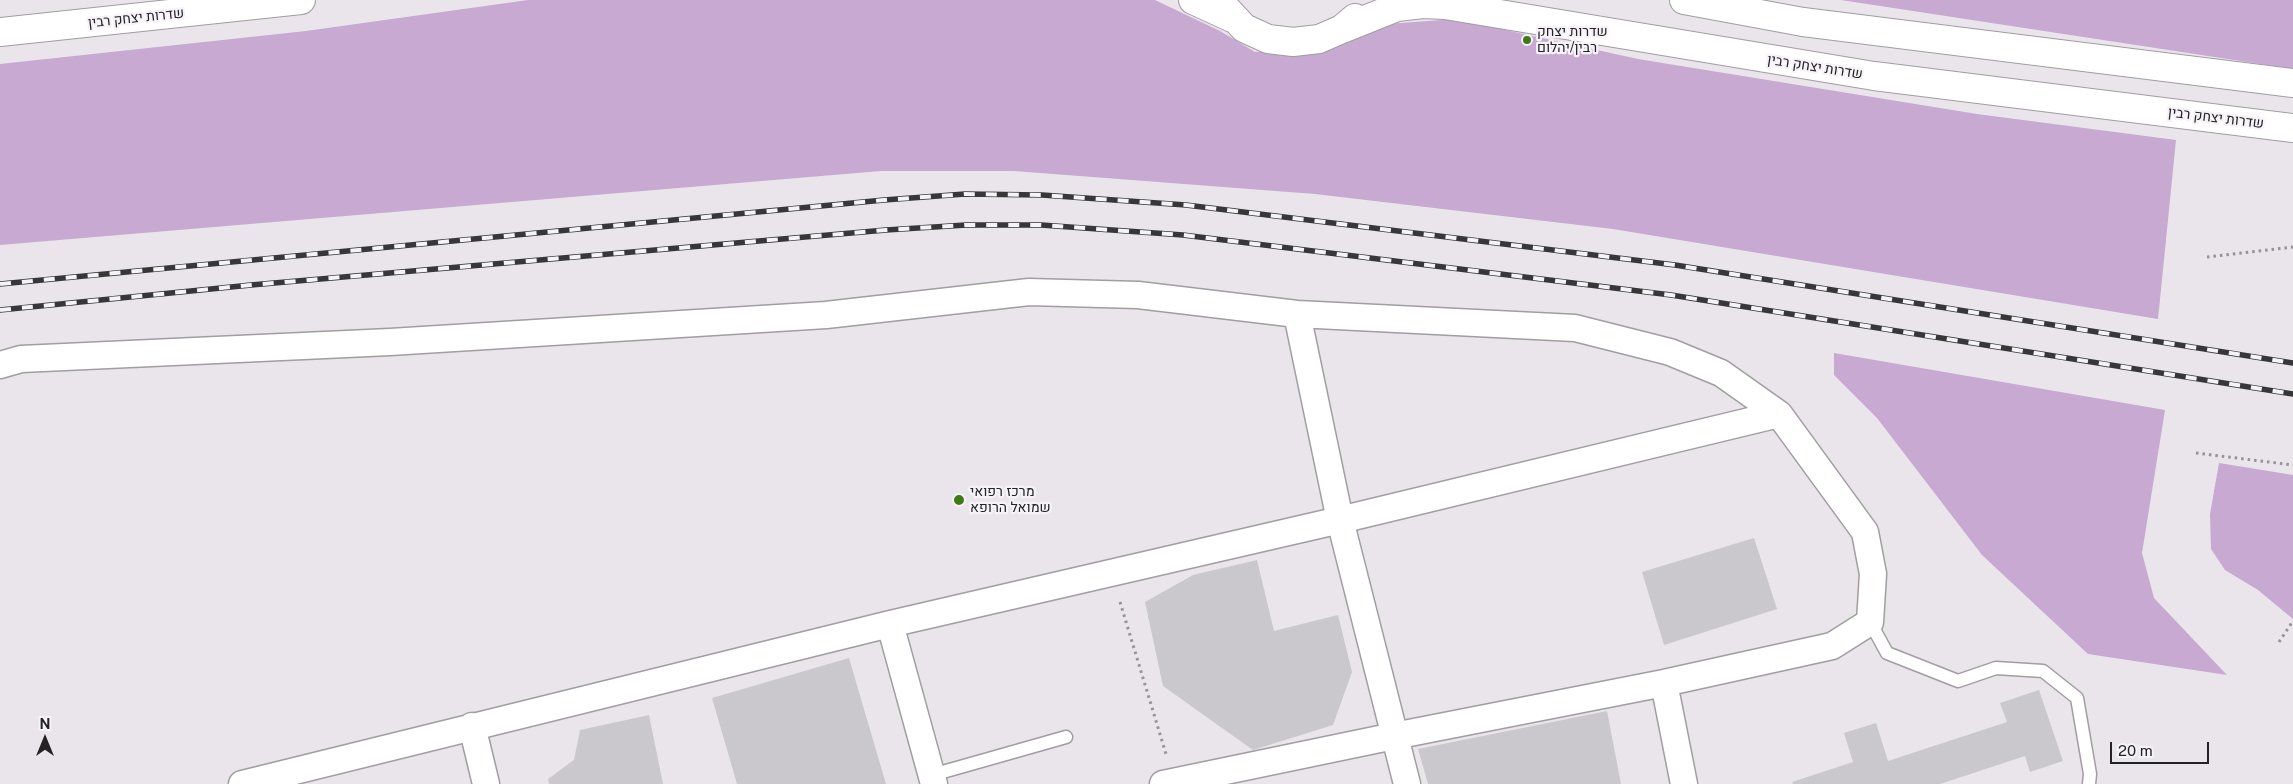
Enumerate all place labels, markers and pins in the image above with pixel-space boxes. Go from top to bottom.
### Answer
place label: שדרות יצחק רבין/יהלום [1537,24,1608,56]
marker: שדרות יצחק רבין/יהלום [1521,34,1533,46]
place label: מרכז רפואי שמואל הרופא [970,484,1051,516]
marker: מרכז רפואי שמואל הרופא [952,493,966,507]

